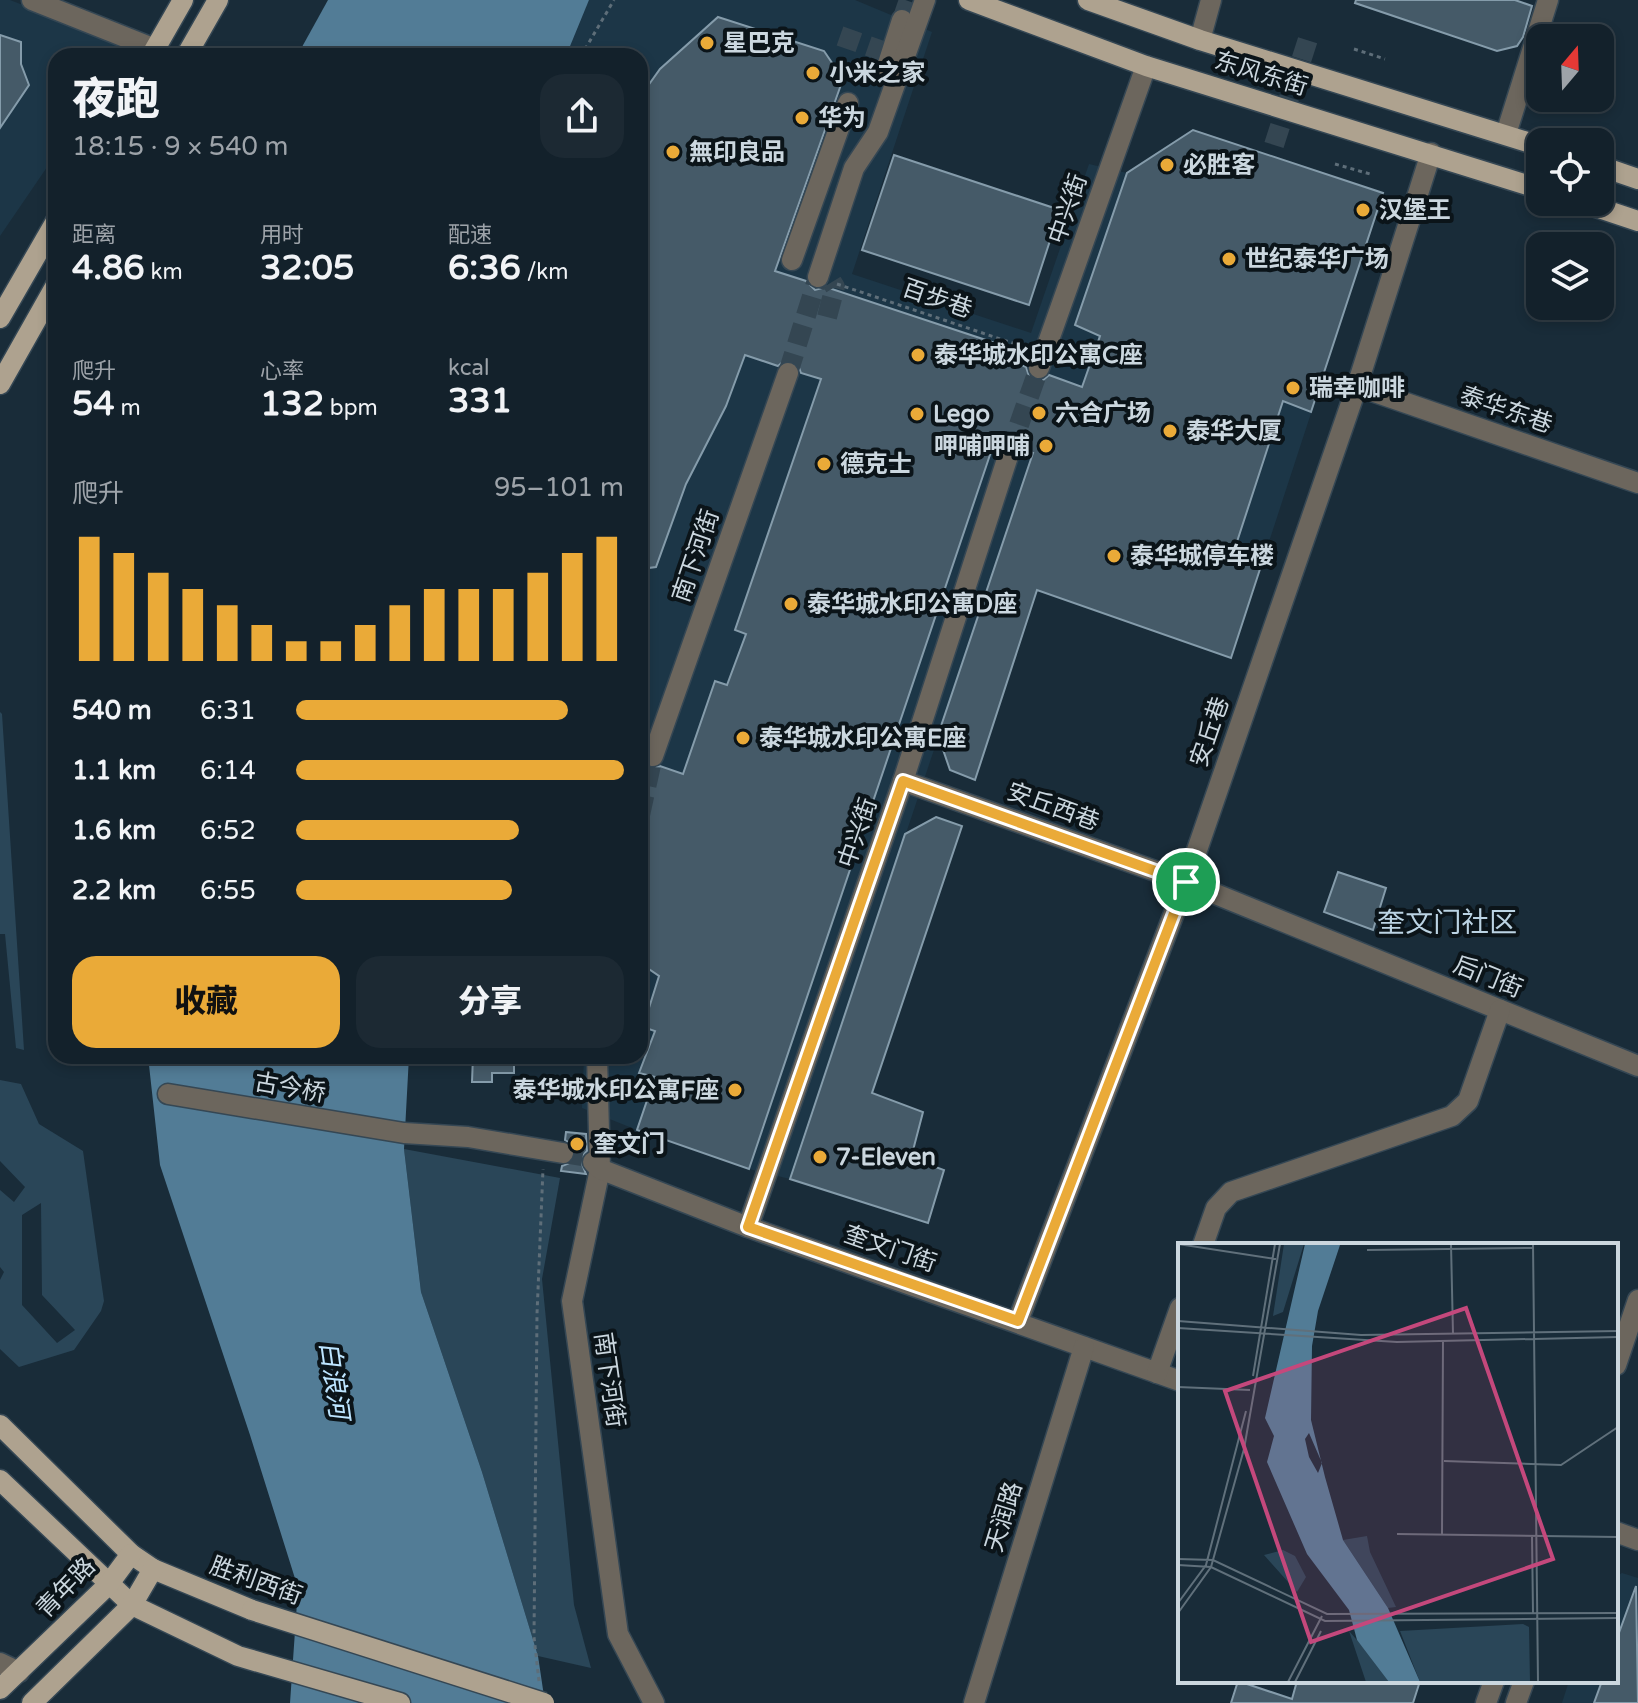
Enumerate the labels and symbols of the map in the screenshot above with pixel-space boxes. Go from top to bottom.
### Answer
north arrow [1526,24,1614,112]
place label: 星巴克 [723,29,795,58]
marker: 星巴克 [698,34,716,52]
street label: 东风东街 [1211,46,1311,102]
place label: 小米之家 [829,59,925,88]
marker: 小米之家 [804,64,822,82]
place label: 华为 [818,104,866,133]
marker: 华为 [793,109,811,127]
place label: 無印良品 [689,138,785,167]
marker: 無印良品 [664,143,682,161]
place label: 必胜客 [1183,151,1255,180]
marker: 必胜客 [1158,156,1176,174]
street label: 中兴街 [1043,170,1093,248]
place label: 汉堡王 [1379,196,1451,225]
marker: 汉堡王 [1354,201,1372,219]
place label: 世纪泰华广场 [1245,245,1389,274]
marker: 世纪泰华广场 [1220,250,1238,268]
street label: 百步巷 [898,274,976,324]
place label: 泰华城水印公寓C座 [934,341,1143,370]
marker: 泰华城水印公寓C座 [909,346,927,364]
place label: 瑞幸咖啡 [1309,374,1405,403]
marker: 瑞幸咖啡 [1284,379,1302,397]
street label: 泰华东巷 [1456,381,1556,439]
place label: 六合广场 [1055,399,1151,428]
place label: Lego [933,400,990,429]
marker: 六合广场 [1030,404,1048,422]
marker: Lego [908,405,926,423]
place label: 泰华大厦 [1186,417,1282,446]
marker: 泰华大厦 [1161,422,1179,440]
place label: 呷哺呷哺 [934,432,1030,461]
marker: 呷哺呷哺 [1037,437,1055,455]
place label: 德克士 [840,450,912,479]
marker: 德克士 [815,455,833,473]
street label: 南下河街 [667,506,725,606]
place label: 泰华城停车楼 [1130,542,1274,571]
marker: 泰华城停车楼 [1105,547,1123,565]
place label: 泰华城水印公寓D座 [807,590,1017,619]
marker: 泰华城水印公寓D座 [782,595,800,613]
street label: 安丘巷 [1185,693,1235,771]
place label: 泰华城水印公寓E座 [759,724,966,753]
marker: 泰华城水印公寓E座 [734,729,752,747]
street label: 安丘西巷 [1003,777,1103,837]
street label: 中兴街 [833,794,883,872]
pin [1152,848,1220,916]
district label: 奎文门社区 [1377,906,1517,940]
street label: 后门街 [1449,950,1527,1004]
street label: 古今桥 [252,1067,328,1109]
place label: 泰华城水印公寓F座 [512,1076,719,1105]
marker: 泰华城水印公寓F座 [726,1081,744,1099]
place label: 奎文门 [593,1130,665,1159]
marker: 奎文门 [568,1135,586,1153]
place label: 7-Eleven [836,1143,936,1172]
marker: 7-Eleven [811,1148,829,1166]
street label: 奎文门街 [840,1220,940,1278]
inset map [1178,1243,1618,1683]
street label: 南下河街 [588,1330,630,1430]
water label: 白浪河 [313,1339,355,1426]
street label: 天润路 [980,1478,1028,1556]
street label: 胜利西街 [206,1551,306,1611]
street label: 青年路 [31,1552,101,1624]

